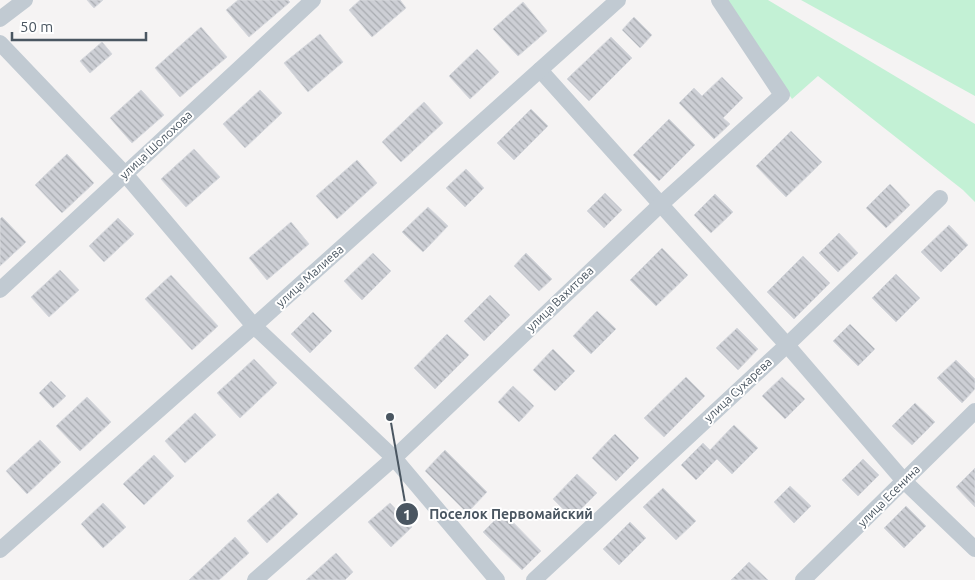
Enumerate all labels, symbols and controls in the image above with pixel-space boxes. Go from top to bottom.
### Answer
scale bar [12,10,146,42]
text: 50 m [20,18,53,35]
street label: улица Шолохова [117,108,194,181]
street label: улица Малиева [273,242,346,309]
street label: улица Вахитова [524,264,596,334]
street label: улица Сухарева [701,355,774,424]
street label: улица Есенина [855,462,922,529]
callout: Поселок Первомайский [394,500,603,529]
text: 1 [403,506,411,523]
text: Поселок Первомайский [429,506,593,522]

